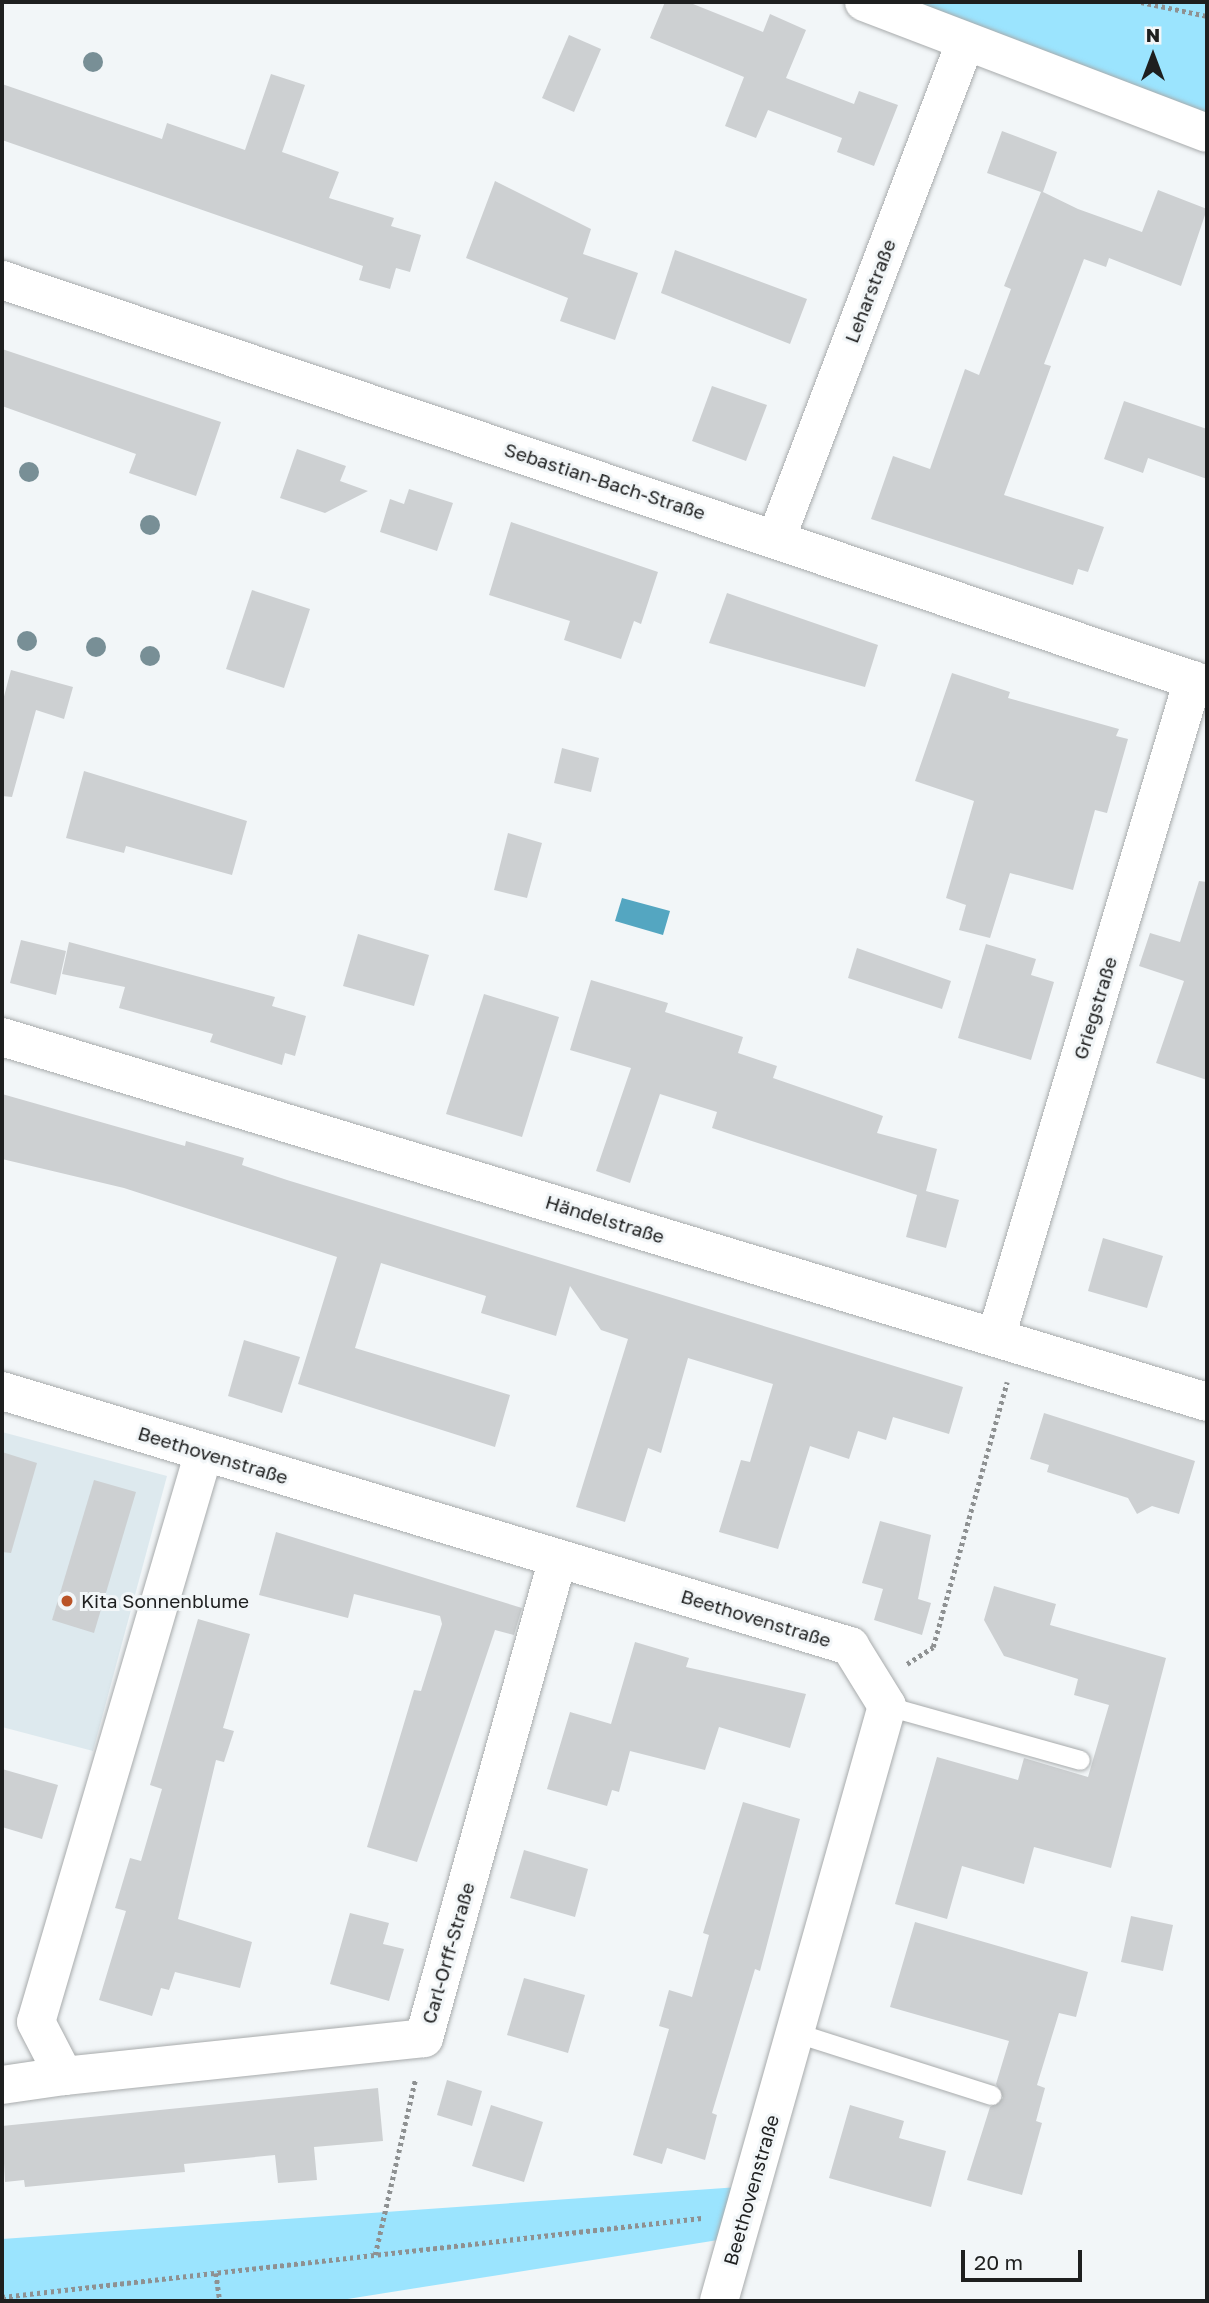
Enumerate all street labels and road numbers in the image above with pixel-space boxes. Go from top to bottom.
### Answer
street label: Leharstraße [840,236,900,346]
street label: Sebastian-Bach-Straße [502,438,708,524]
street label: Griegstraße [1069,954,1121,1062]
street label: Händelstraße [543,1190,667,1248]
street label: Beethovenstraße [135,1421,291,1489]
street label: Beethovenstraße [678,1584,834,1652]
street label: Carl-Orff-Straße [417,1880,479,2026]
street label: Beethovenstraße [719,2112,783,2268]

